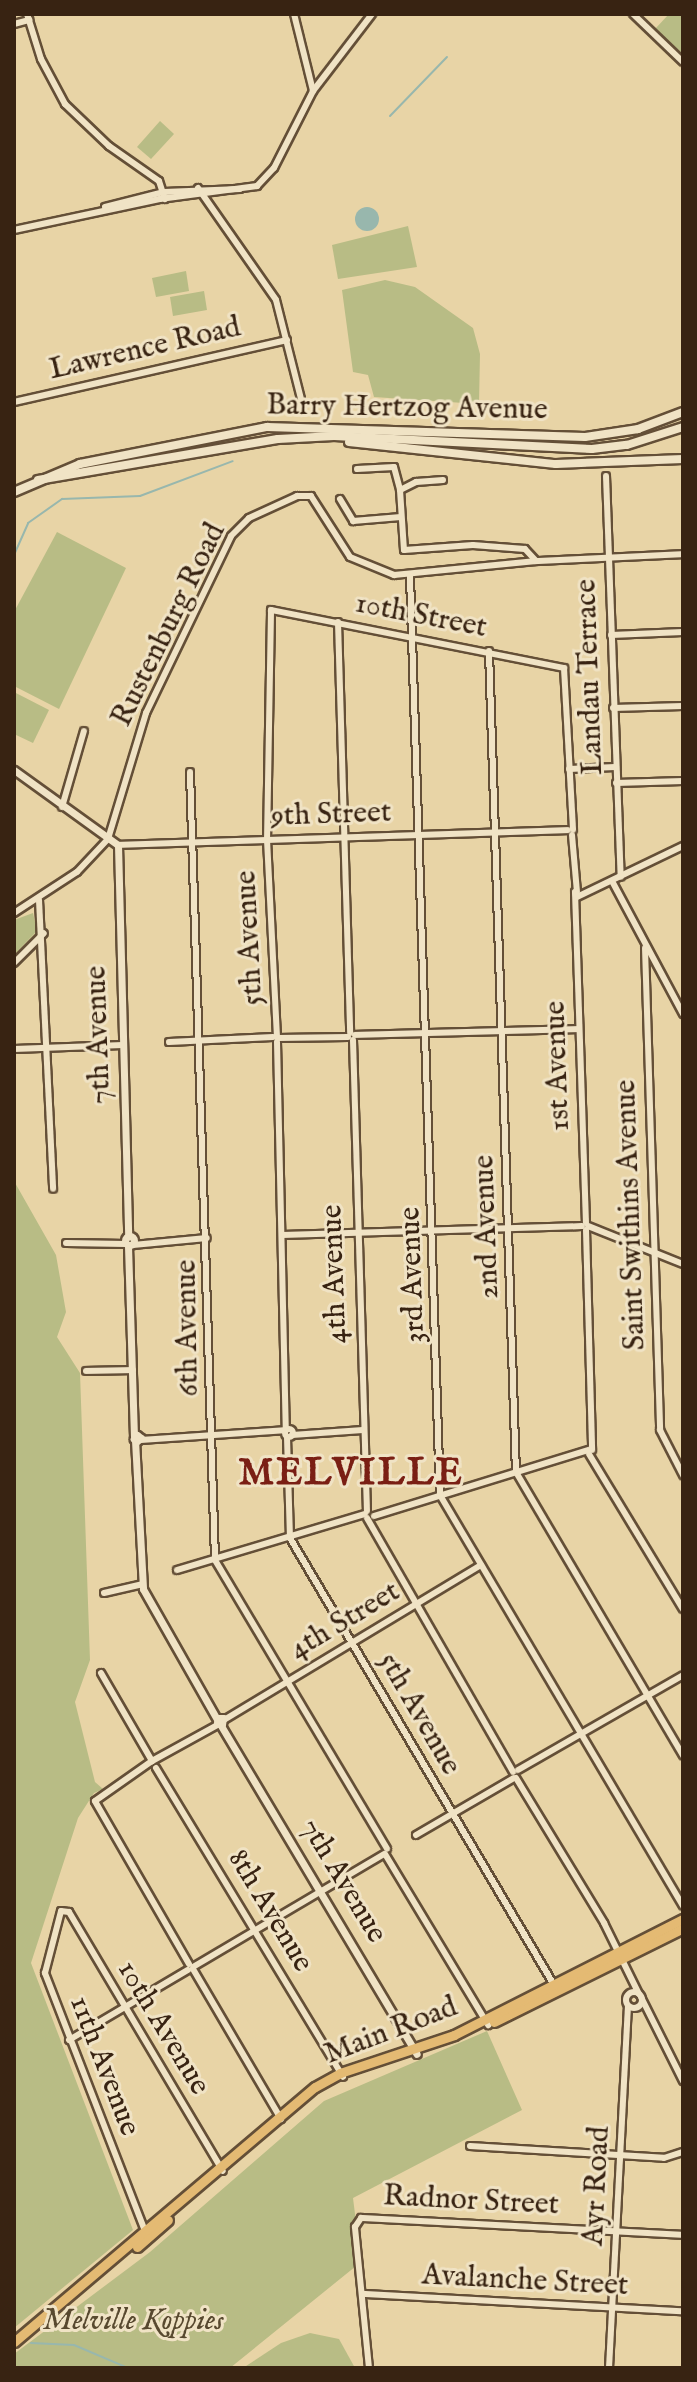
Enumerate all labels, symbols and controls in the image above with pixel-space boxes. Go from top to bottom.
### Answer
street label: Lawrence Road [46,309,244,389]
street label: Barry Hertzog Avenue [266,388,548,428]
street label: Rustenburg Road [104,517,234,733]
street label: Landau Terrace [569,578,611,776]
street label: 10th Street [352,586,490,646]
street label: 9th Street [270,795,392,835]
street label: 5th Avenue [228,869,272,1007]
street label: 7th Avenue [79,965,119,1105]
street label: 1st Avenue [538,1000,578,1132]
street label: Saint Swithins Avenue [608,1079,654,1351]
street label: 2nd Avenue [466,1154,508,1300]
street label: 4th Avenue [315,1204,355,1344]
street label: 3rd Avenue [393,1206,433,1344]
street label: 6th Avenue [169,1259,207,1397]
district label: MELVILLE [238,1452,464,1498]
street label: 4th Street [283,1574,407,1668]
street label: 5th Avenue [370,1646,468,1782]
street label: 7th Avenue [292,1812,394,1950]
street label: 8th Avenue [219,1843,321,1979]
street label: 10th Avenue [109,1954,217,2102]
street label: Main Road [319,1989,463,2073]
street label: 11th Avenue [61,1991,147,2141]
street label: Ayr Road [576,2125,618,2247]
street label: Radnor Street [382,2178,560,2224]
street label: Avalanche Street [421,2258,629,2304]
park label: Melville Koppies [42,2303,224,2339]

